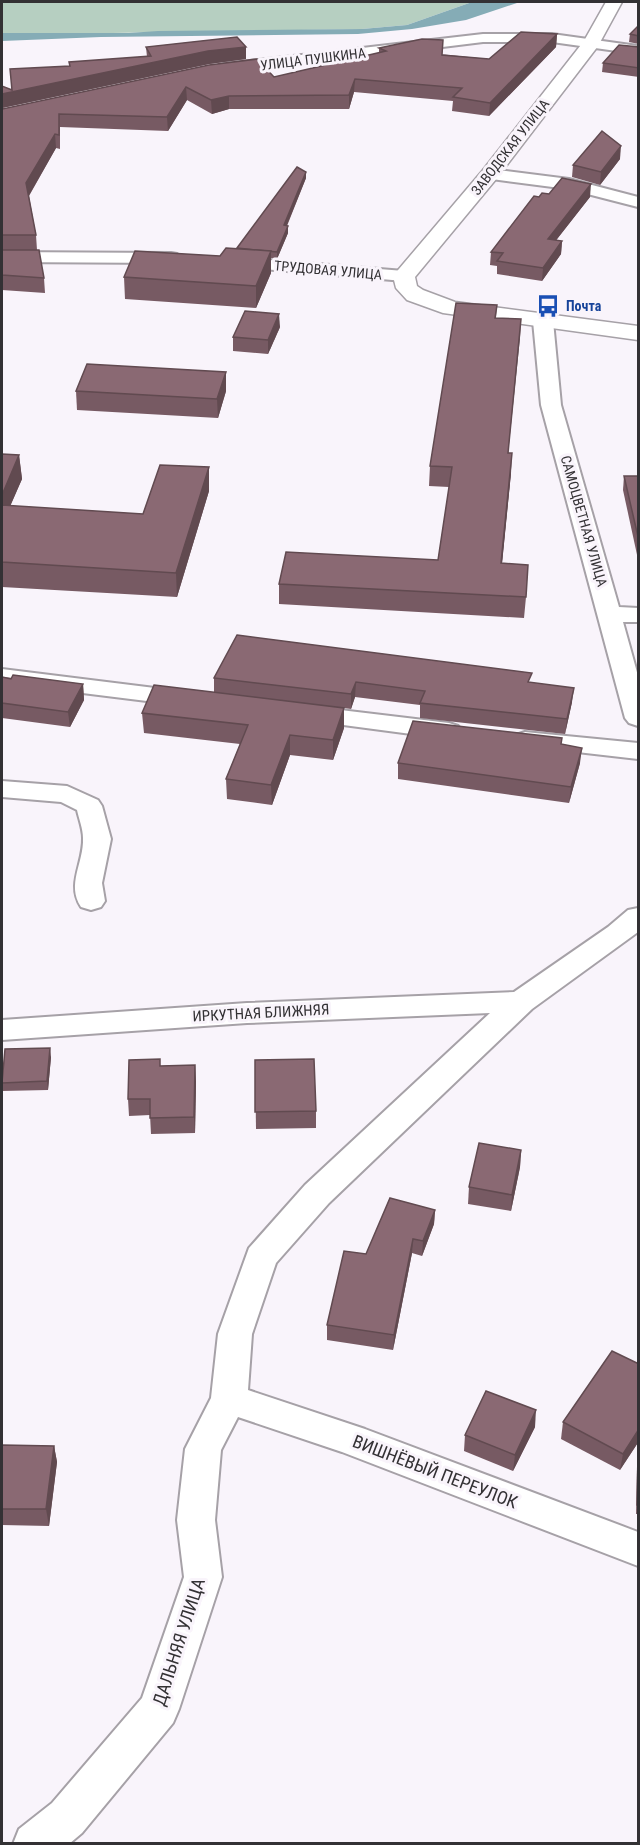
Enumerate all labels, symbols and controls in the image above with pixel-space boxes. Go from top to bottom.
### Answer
street label: УЛИЦА ПУШКИНА [259,45,367,73]
street label: ЗАВОДСКАЯ УЛИЦА [468,96,552,198]
street label: ТРУДОВАЯ УЛИЦА [273,257,383,283]
bus stop icon: Почта [535,293,561,319]
place label: Почта [566,298,602,314]
street label: САМОЦВЕТНАЯ УЛИЦА [558,454,610,588]
street label: ИРКУТНАЯ БЛИЖНЯЯ [192,1000,330,1026]
street label: ВИШНЁВЫЙ ПЕРЕУЛОК [350,1430,521,1513]
street label: ДАЛЬНЯЯ УЛИЦА [148,1575,209,1708]

